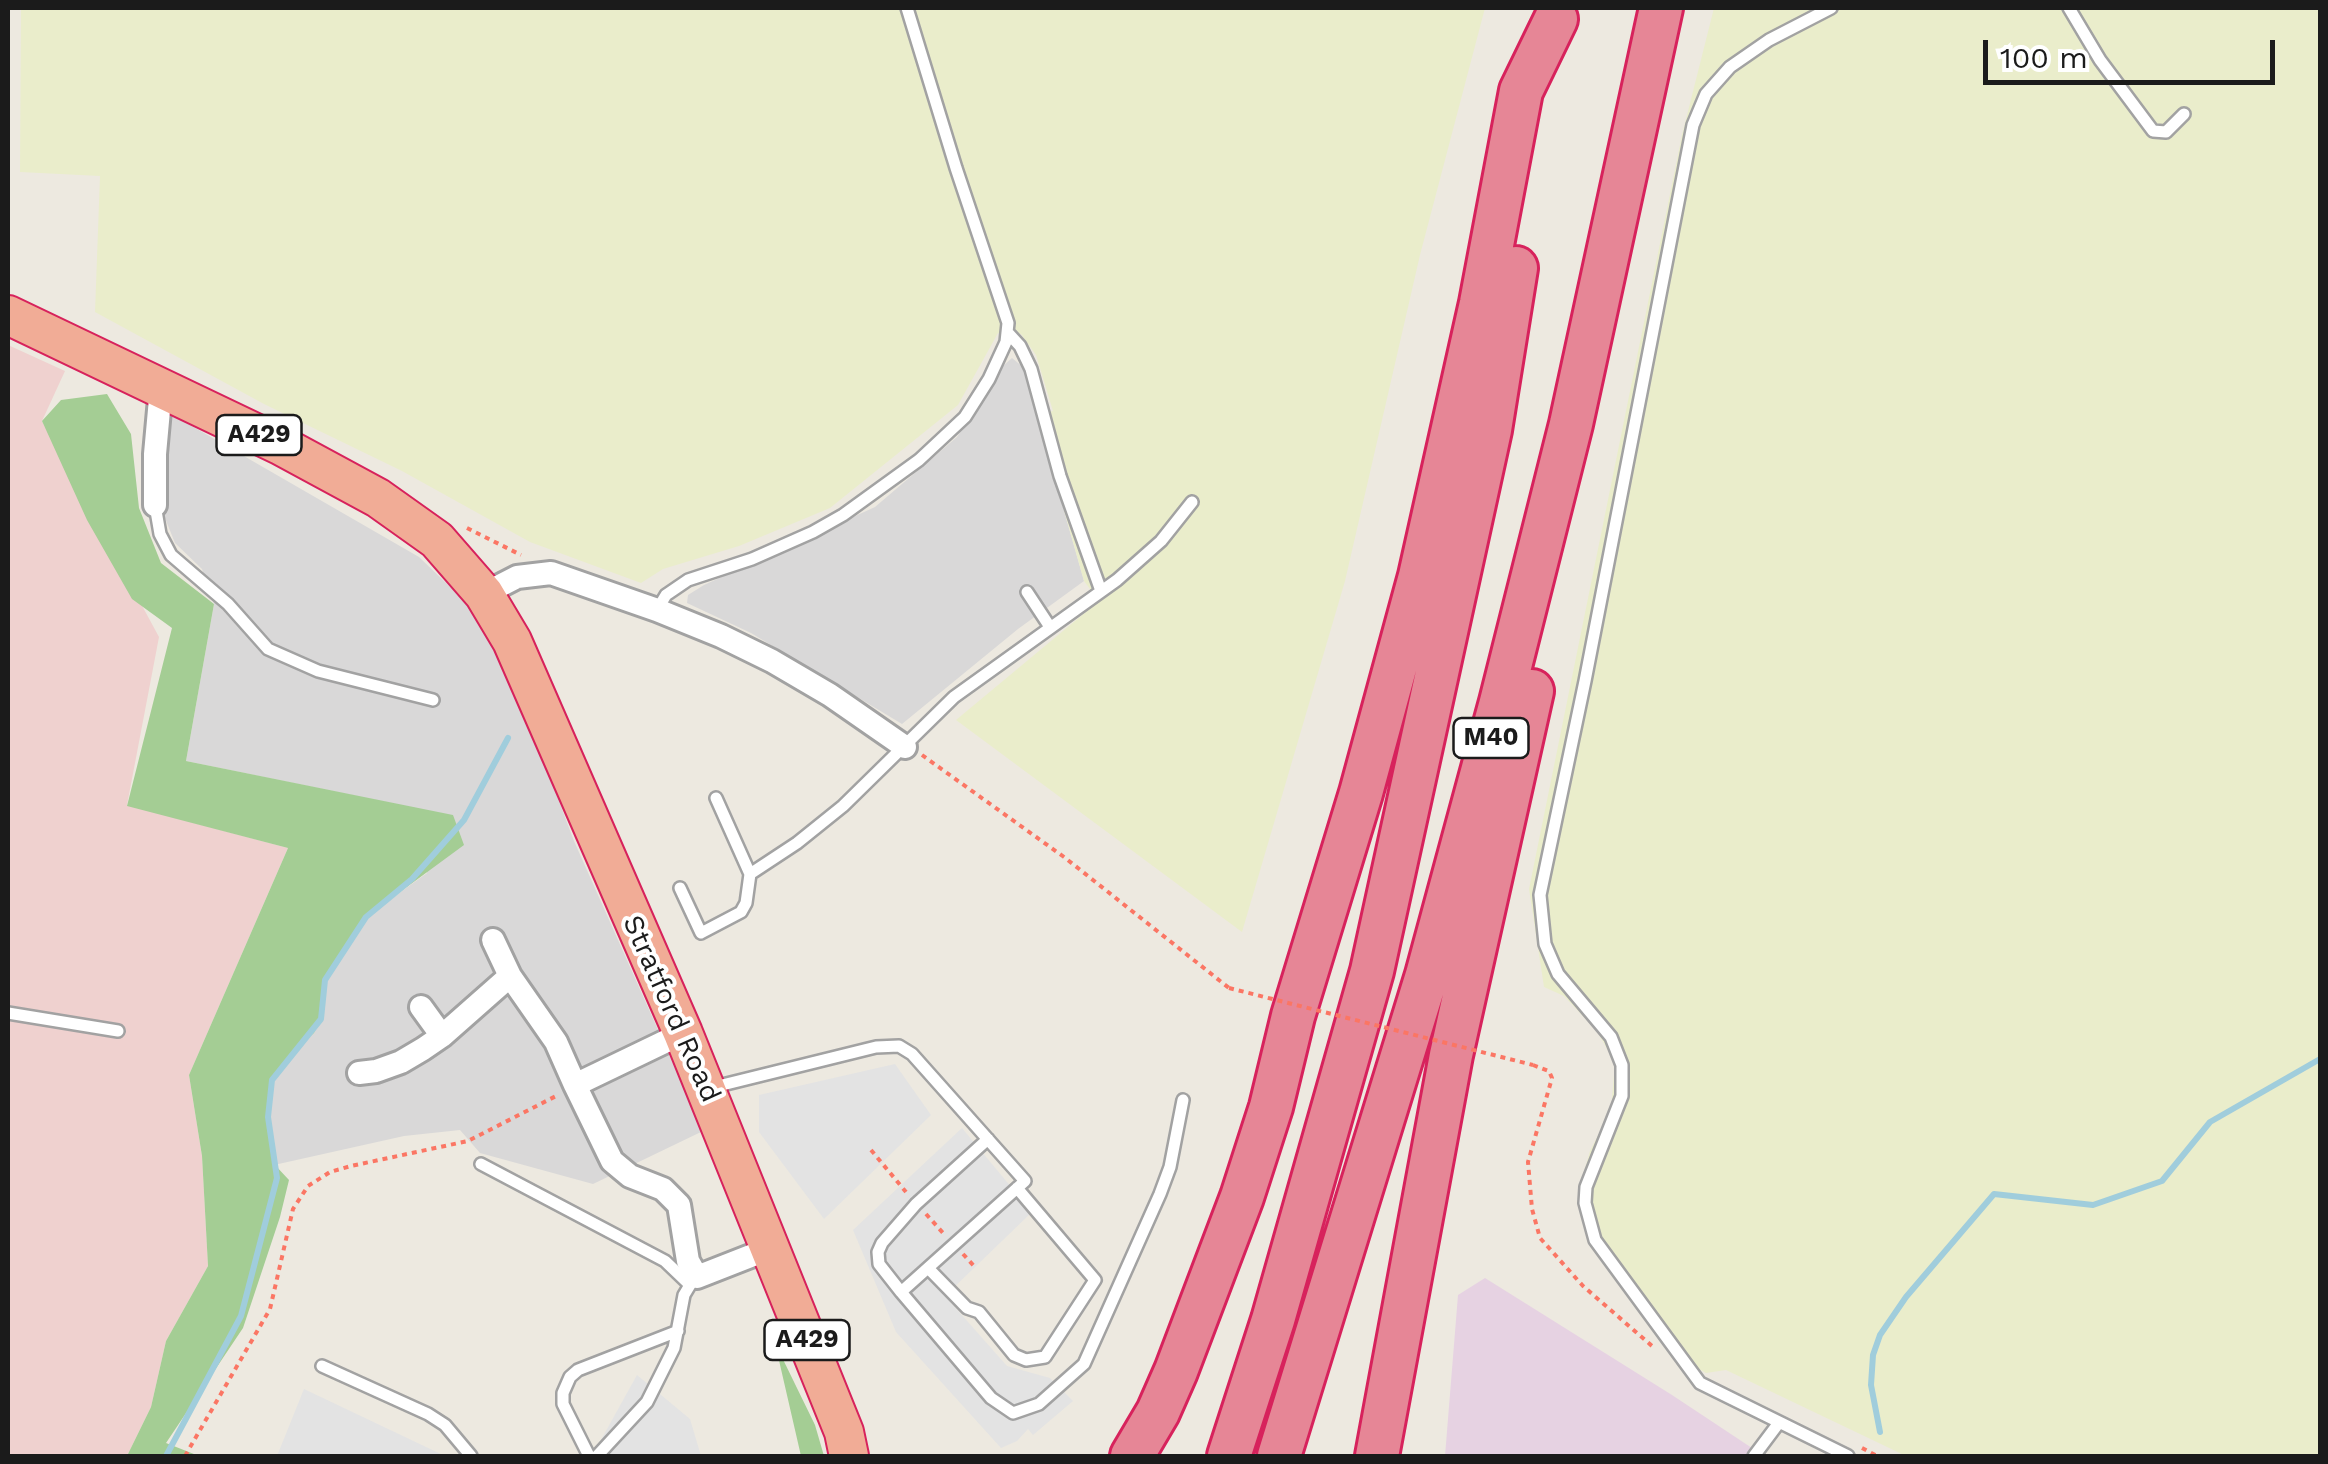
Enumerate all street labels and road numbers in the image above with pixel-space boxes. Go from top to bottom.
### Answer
road number: A429 [216,415,302,455]
road number: M40 [1454,718,1528,758]
street label: Stratford Road [615,910,727,1108]
road number: A429 [764,1320,850,1360]

